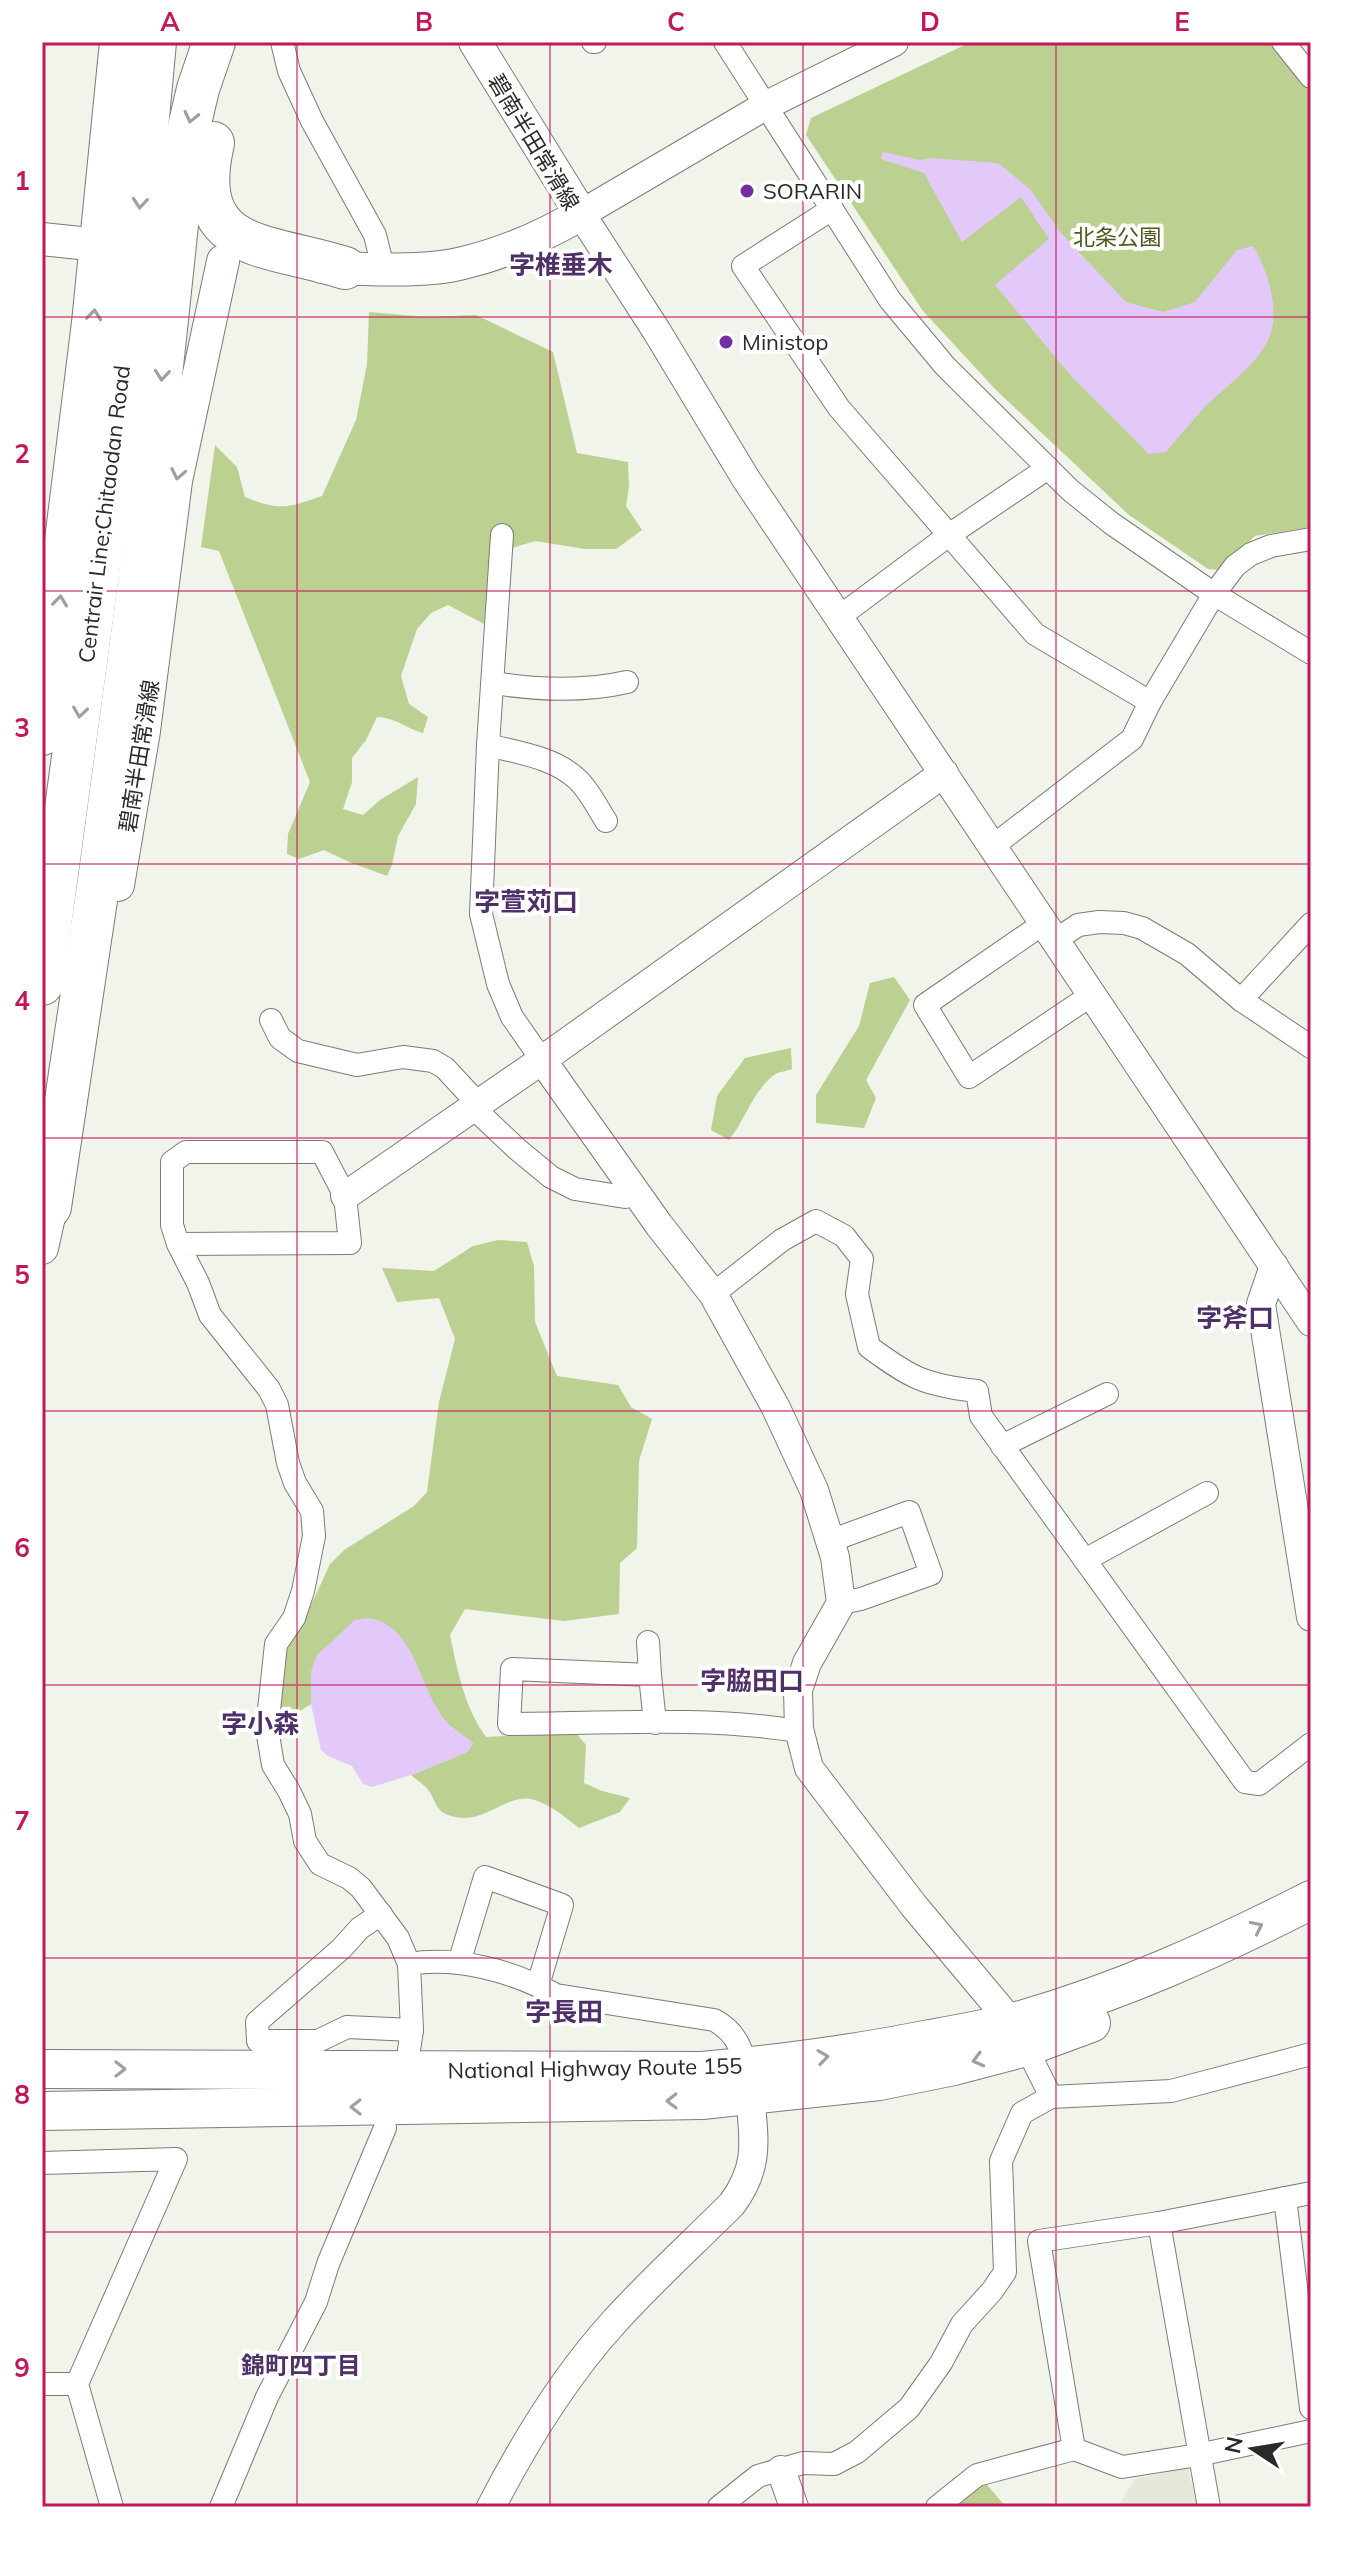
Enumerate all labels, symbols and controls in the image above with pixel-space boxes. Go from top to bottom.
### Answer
text: A [160,5,180,38]
text: B [415,5,433,38]
text: C [667,5,685,38]
text: D [920,5,940,38]
text: E [1174,5,1190,38]
street label: 碧南半田常滑線 [482,69,586,215]
one-way arrow [183,109,200,123]
text: 1 [14,164,30,197]
place label: SORARIN [763,177,862,205]
marker: SORARIN [738,182,756,200]
one-way arrow [132,197,149,210]
park label: 北条公園 [1073,223,1161,251]
district label: 字椎垂木 [509,248,613,281]
one-way arrow [85,308,102,321]
place label: Ministop [742,328,828,356]
marker: Ministop [717,333,735,351]
street label: Centrair Line;Chitaodan Road [72,364,136,664]
one-way arrow [154,369,171,382]
text: 2 [14,437,30,470]
one-way arrow [170,467,187,480]
one-way arrow [51,594,68,607]
street label: 碧南半田常滑線 [113,678,165,834]
one-way arrow [72,705,89,719]
text: 3 [14,711,30,744]
district label: 字萱苅口 [474,885,578,918]
text: 4 [14,984,30,1017]
text: 5 [14,1258,30,1291]
district label: 字斧口 [1196,1301,1274,1334]
text: 6 [14,1531,30,1564]
district label: 字脇田口 [700,1664,804,1697]
district label: 字小森 [221,1707,299,1740]
text: 7 [14,1804,30,1837]
one-way arrow [1249,1921,1264,1937]
district label: 字長田 [525,1995,603,2028]
one-way arrow [816,2049,830,2066]
one-way arrow [971,2050,985,2067]
street label: National Highway Route 155 [447,2051,743,2085]
one-way arrow [114,2061,127,2078]
text: 8 [14,2078,30,2111]
one-way arrow [665,2092,678,2109]
one-way arrow [349,2098,362,2116]
district label: 錦町四丁目 [241,2350,361,2380]
text: 9 [14,2351,30,2384]
north arrow [1213,2409,1293,2489]
text: N [1218,2434,1249,2456]

